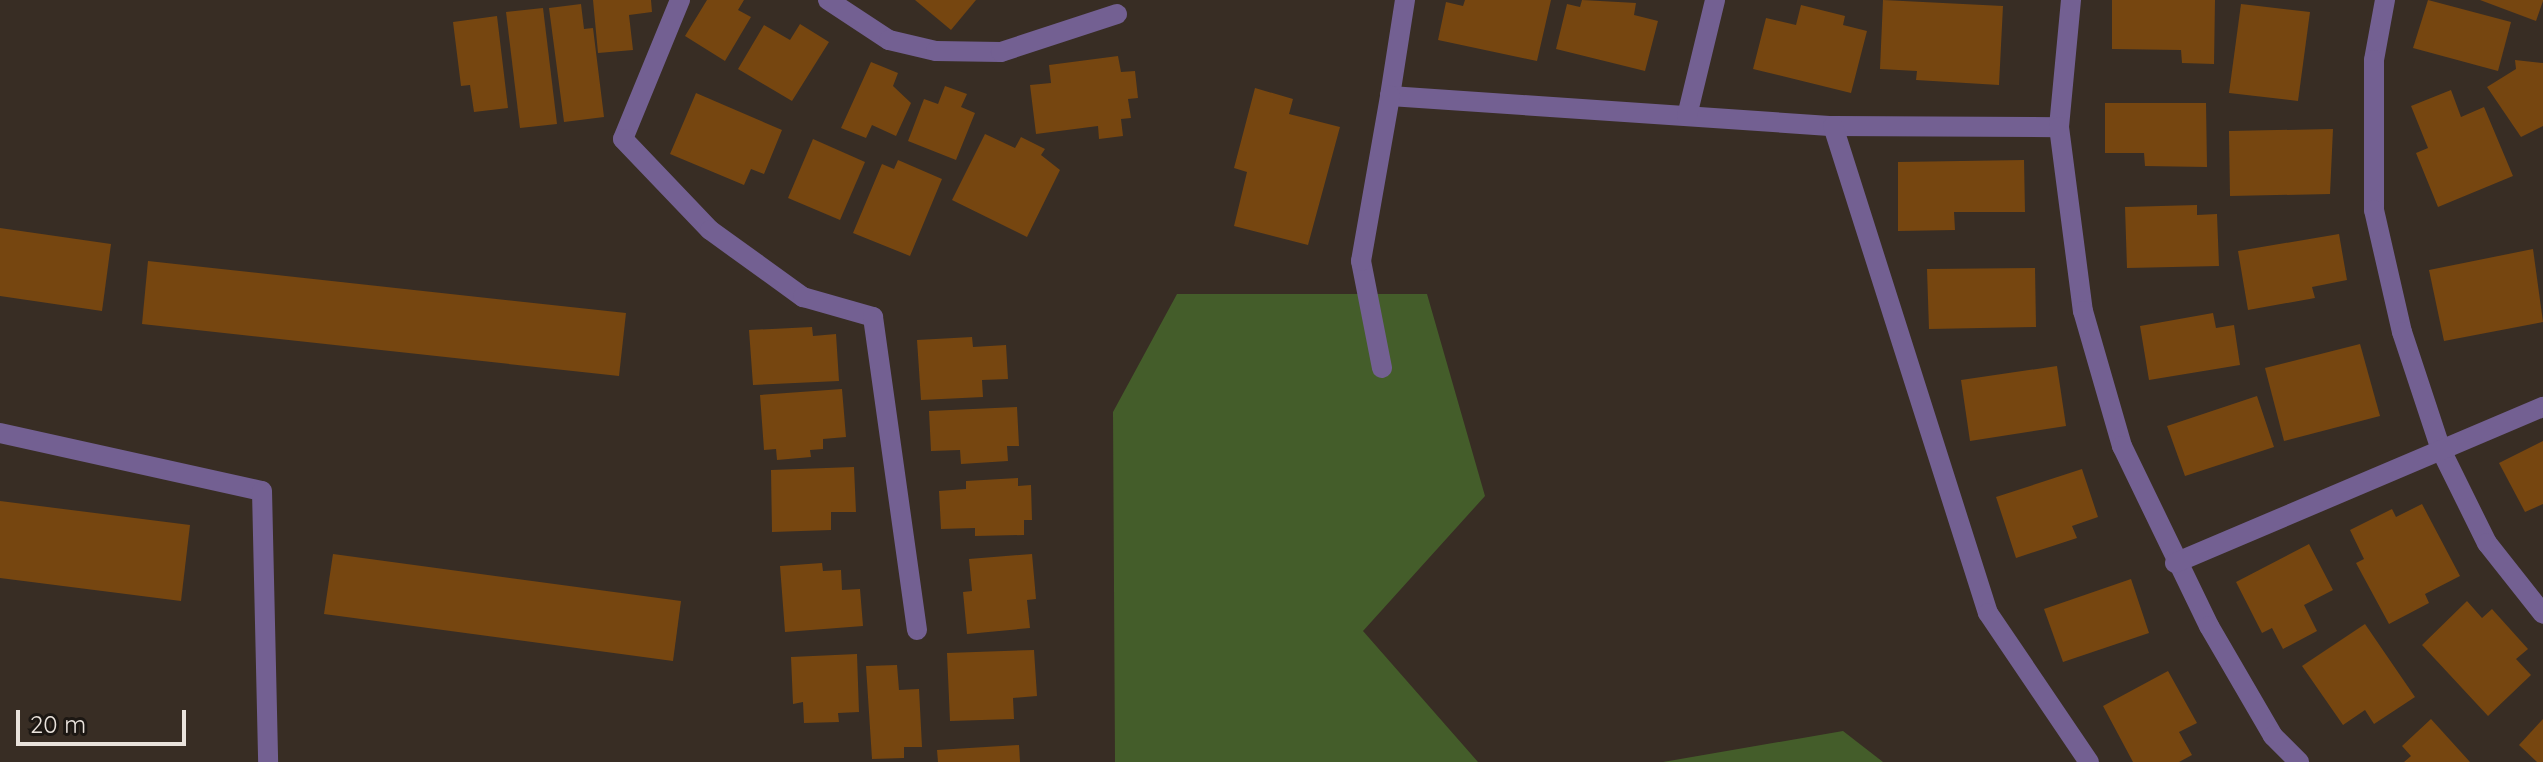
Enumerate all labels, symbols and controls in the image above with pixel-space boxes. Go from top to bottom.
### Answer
scale bar [20,694,190,744]
text: 20 m [30,709,86,739]

